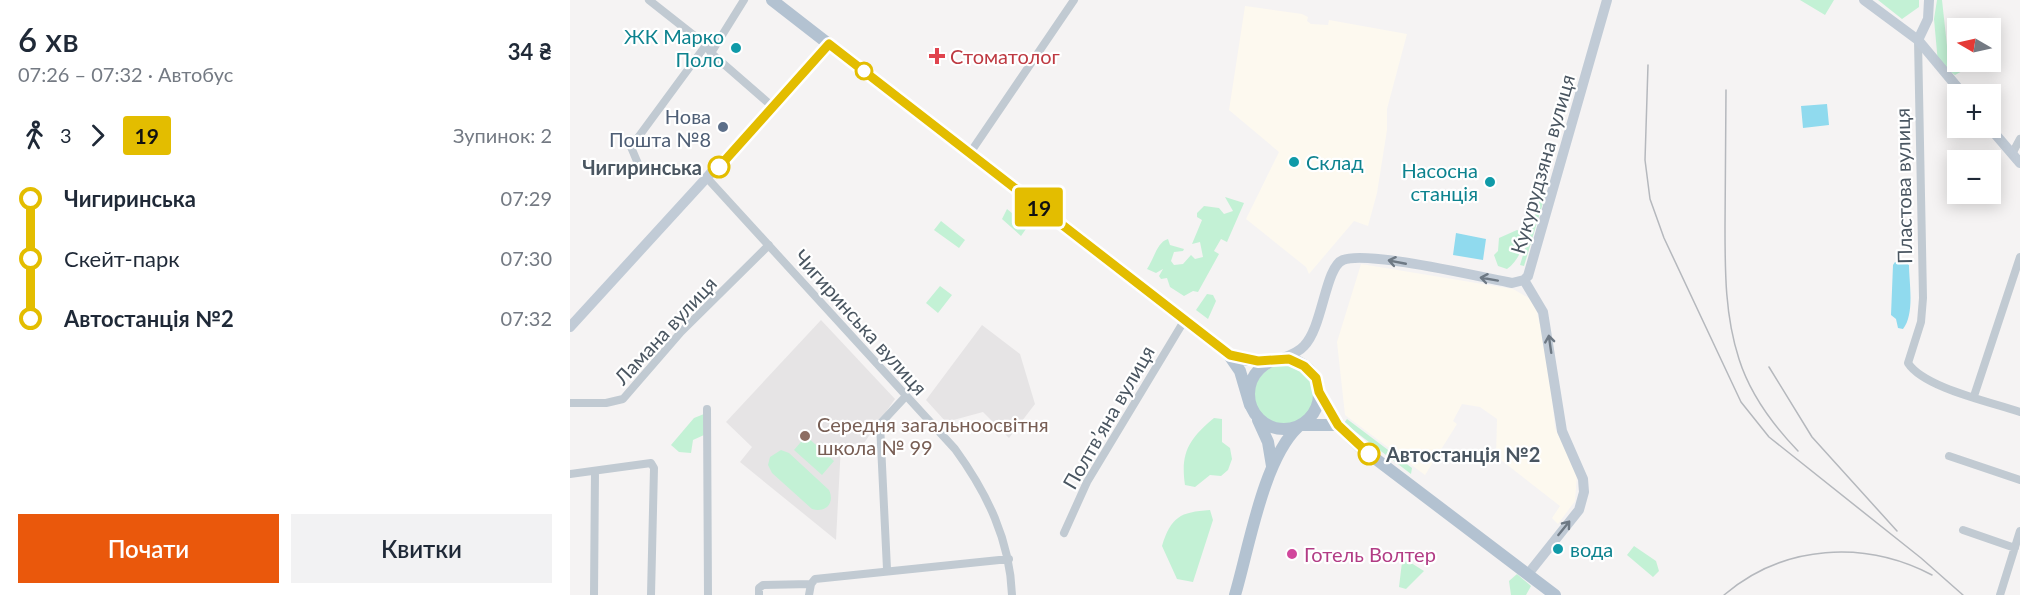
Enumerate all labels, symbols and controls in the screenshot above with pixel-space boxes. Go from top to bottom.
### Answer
north arrow [1947,18,2001,72]
map controls [1947,18,2001,204]
text: 6 хв [18,19,79,59]
place label: ЖК Марко Поло [624,24,724,71]
text: 34 ₴ [508,38,552,65]
marker: ЖК Марко Поло [729,41,743,55]
place label: Стоматолог [950,44,1060,68]
marker: Стоматолог [928,47,946,65]
text: 07:26 – 07:32 · Автобус [18,62,233,86]
unlabelled marker [855,62,873,80]
street label: Кукурудзяна вулиця [1505,72,1579,256]
button: + [1947,84,2001,138]
place label: Нова Пошта №8 [609,104,711,151]
street label: Пластова вулиця [1890,108,1916,264]
icon: walk [18,119,51,152]
icon: forward [81,119,114,152]
marker: Нова Пошта №8 [716,120,730,134]
text: 3 [60,123,72,147]
text: 19 [135,123,159,148]
text: Зупинок: 2 [453,123,552,147]
place label: Склад [1306,150,1364,174]
button: − [1947,150,2001,204]
place label: Чигиринська [582,155,702,179]
marker: Склад [1287,155,1301,169]
marker: Чигиринська [708,156,730,178]
place label: Насосна станція [1402,158,1478,205]
marker: Насосна станція [1483,175,1497,189]
text: Чигиринська [64,185,196,212]
text: 07:29 [501,186,552,210]
line badge: 19 [1012,188,1066,226]
text: 19 [1027,195,1051,220]
street label: Чигиринська вулиця [789,244,933,400]
text: Скейт-парк [64,245,180,272]
text: 07:30 [501,246,552,270]
one-way arrow [1388,256,1407,267]
street label: Ламана вулиця [608,271,721,390]
one-way arrow [1480,273,1500,284]
text: Автостанція №2 [64,305,234,332]
text: 07:32 [501,306,552,330]
one-way arrow [1544,335,1555,354]
street label: Полтвʼяна вулиця [1057,341,1159,493]
place label: Середня загальноосвітня школа № 99 [817,412,1049,459]
marker: Середня загальноосвітня школа № 99 [798,429,812,443]
place label: Автостанція №2 [1385,442,1540,466]
marker: Автостанція №2 [1358,443,1380,465]
button: Почати [18,514,279,583]
button: Квитки [291,514,552,583]
one-way arrow [1558,520,1571,536]
place label: вода [1570,537,1613,561]
place label: Готель Волтер [1304,542,1436,566]
marker: вода [1551,542,1565,556]
marker: Готель Волтер [1285,547,1299,561]

